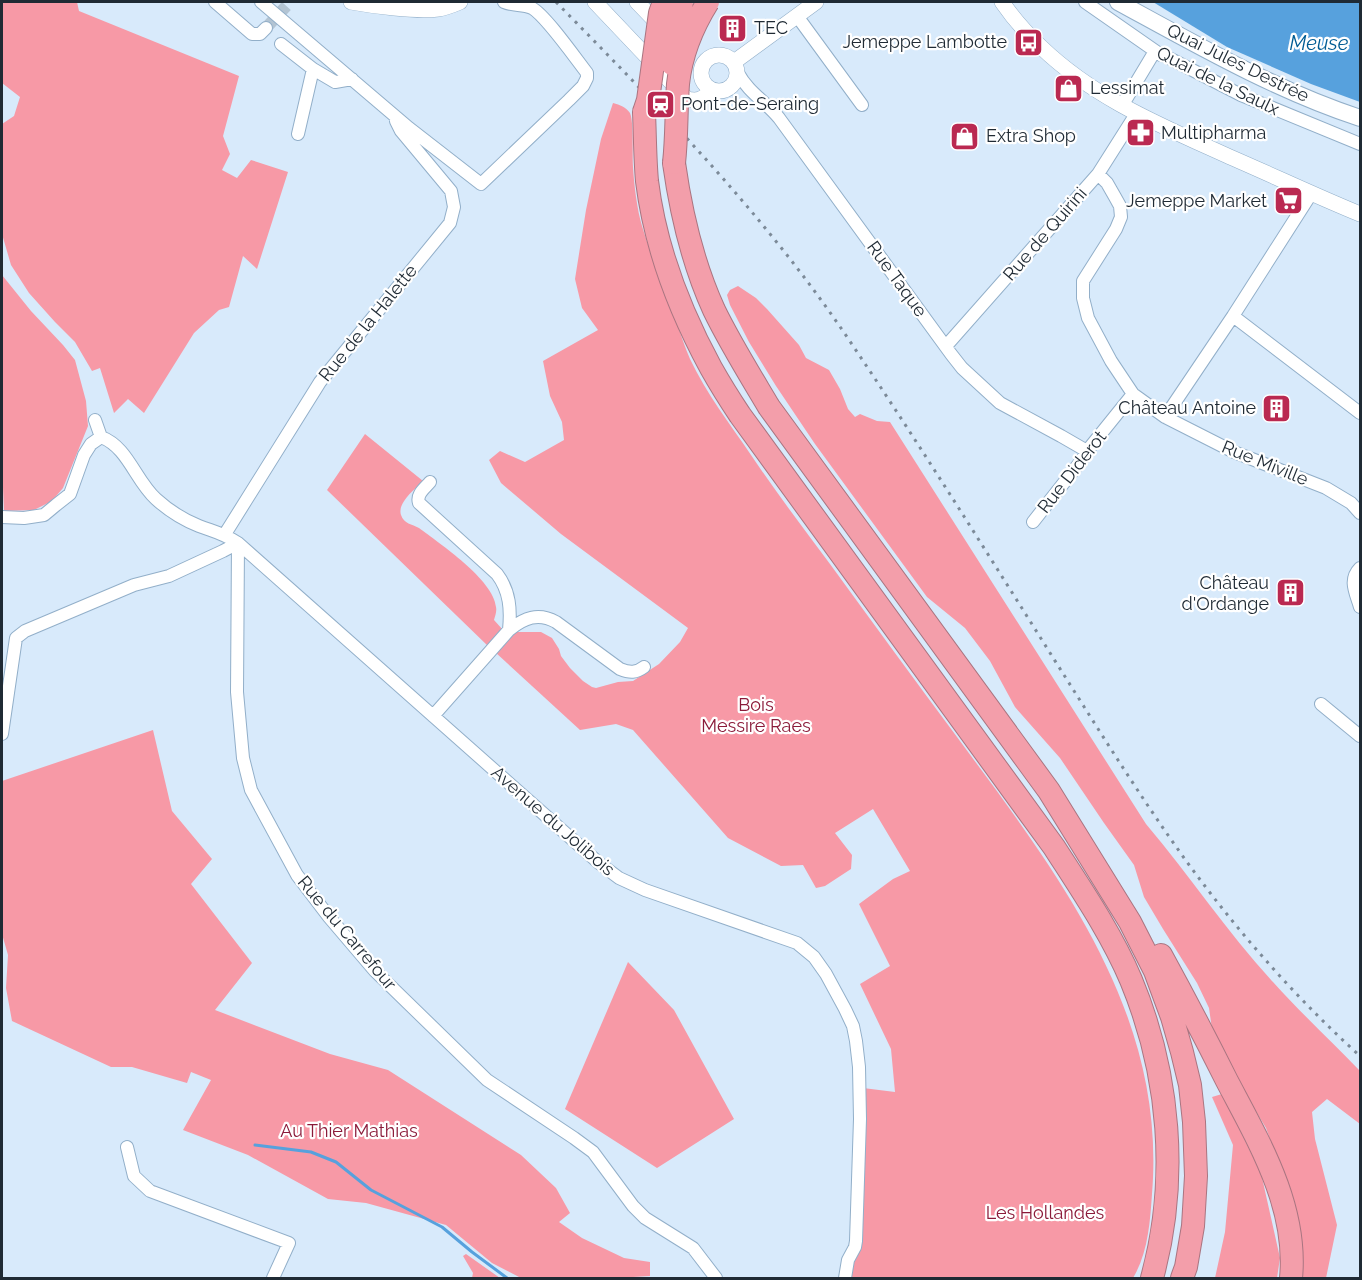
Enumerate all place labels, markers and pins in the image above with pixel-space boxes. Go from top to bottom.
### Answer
building icon: TEC [717,12,749,44]
place label: TEC [754,17,788,38]
bus stop icon: Jemeppe Lambotte [1012,26,1044,58]
place label: Jemeppe Lambotte [842,31,1007,52]
shop icon: Lessimat [1053,72,1085,104]
place label: Lessimat [1090,77,1164,98]
station icon: Pont-de-Seraing [644,88,676,120]
place label: Pont-de-Seraing [681,93,819,114]
pharmacy icon: Multipharma [1124,117,1156,149]
shop icon: Extra Shop [949,120,981,152]
place label: Multipharma [1161,122,1266,143]
place label: Extra Shop [986,125,1076,146]
supermarket icon: Jemeppe Market [1272,185,1304,217]
place label: Jemeppe Market [1126,190,1267,211]
building icon: Château Antoine [1261,392,1293,424]
place label: Château Antoine [1118,397,1256,418]
place label: Château d'Ordange [1182,572,1269,614]
building icon: Château d'Ordange [1274,577,1306,609]

